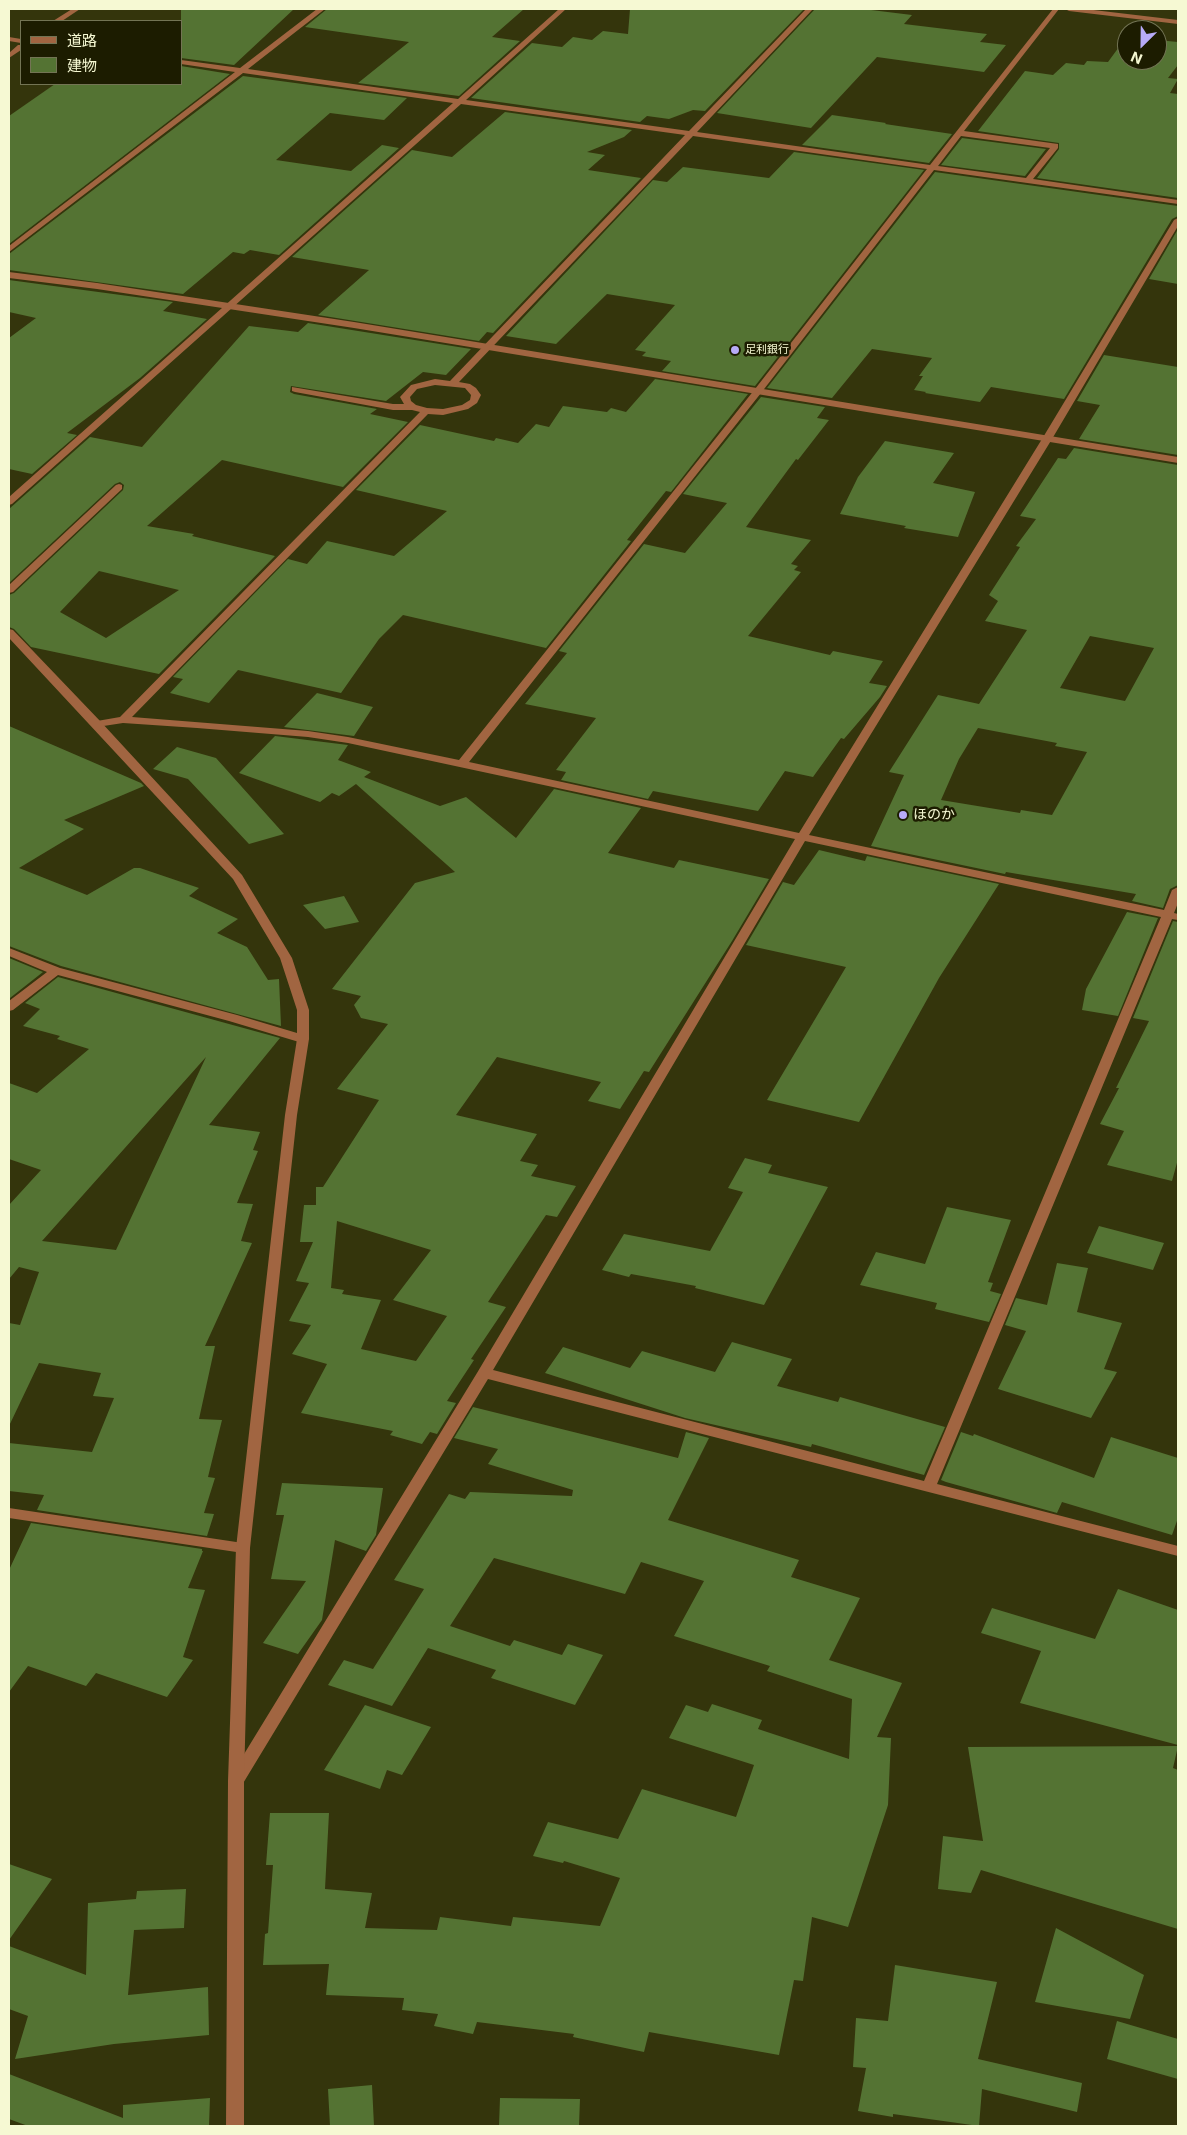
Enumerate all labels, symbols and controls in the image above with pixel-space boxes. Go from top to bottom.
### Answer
legend [20,20,182,85]
north arrow [1117,20,1167,70]
text: 道路 [67,31,97,50]
text: N [1128,48,1145,68]
text: 建物 [67,56,97,75]
place label: 足利銀行 [745,343,789,357]
marker: 足利銀行 [729,344,741,356]
place label: ほのか [913,807,955,823]
marker: ほのか [897,809,909,821]

